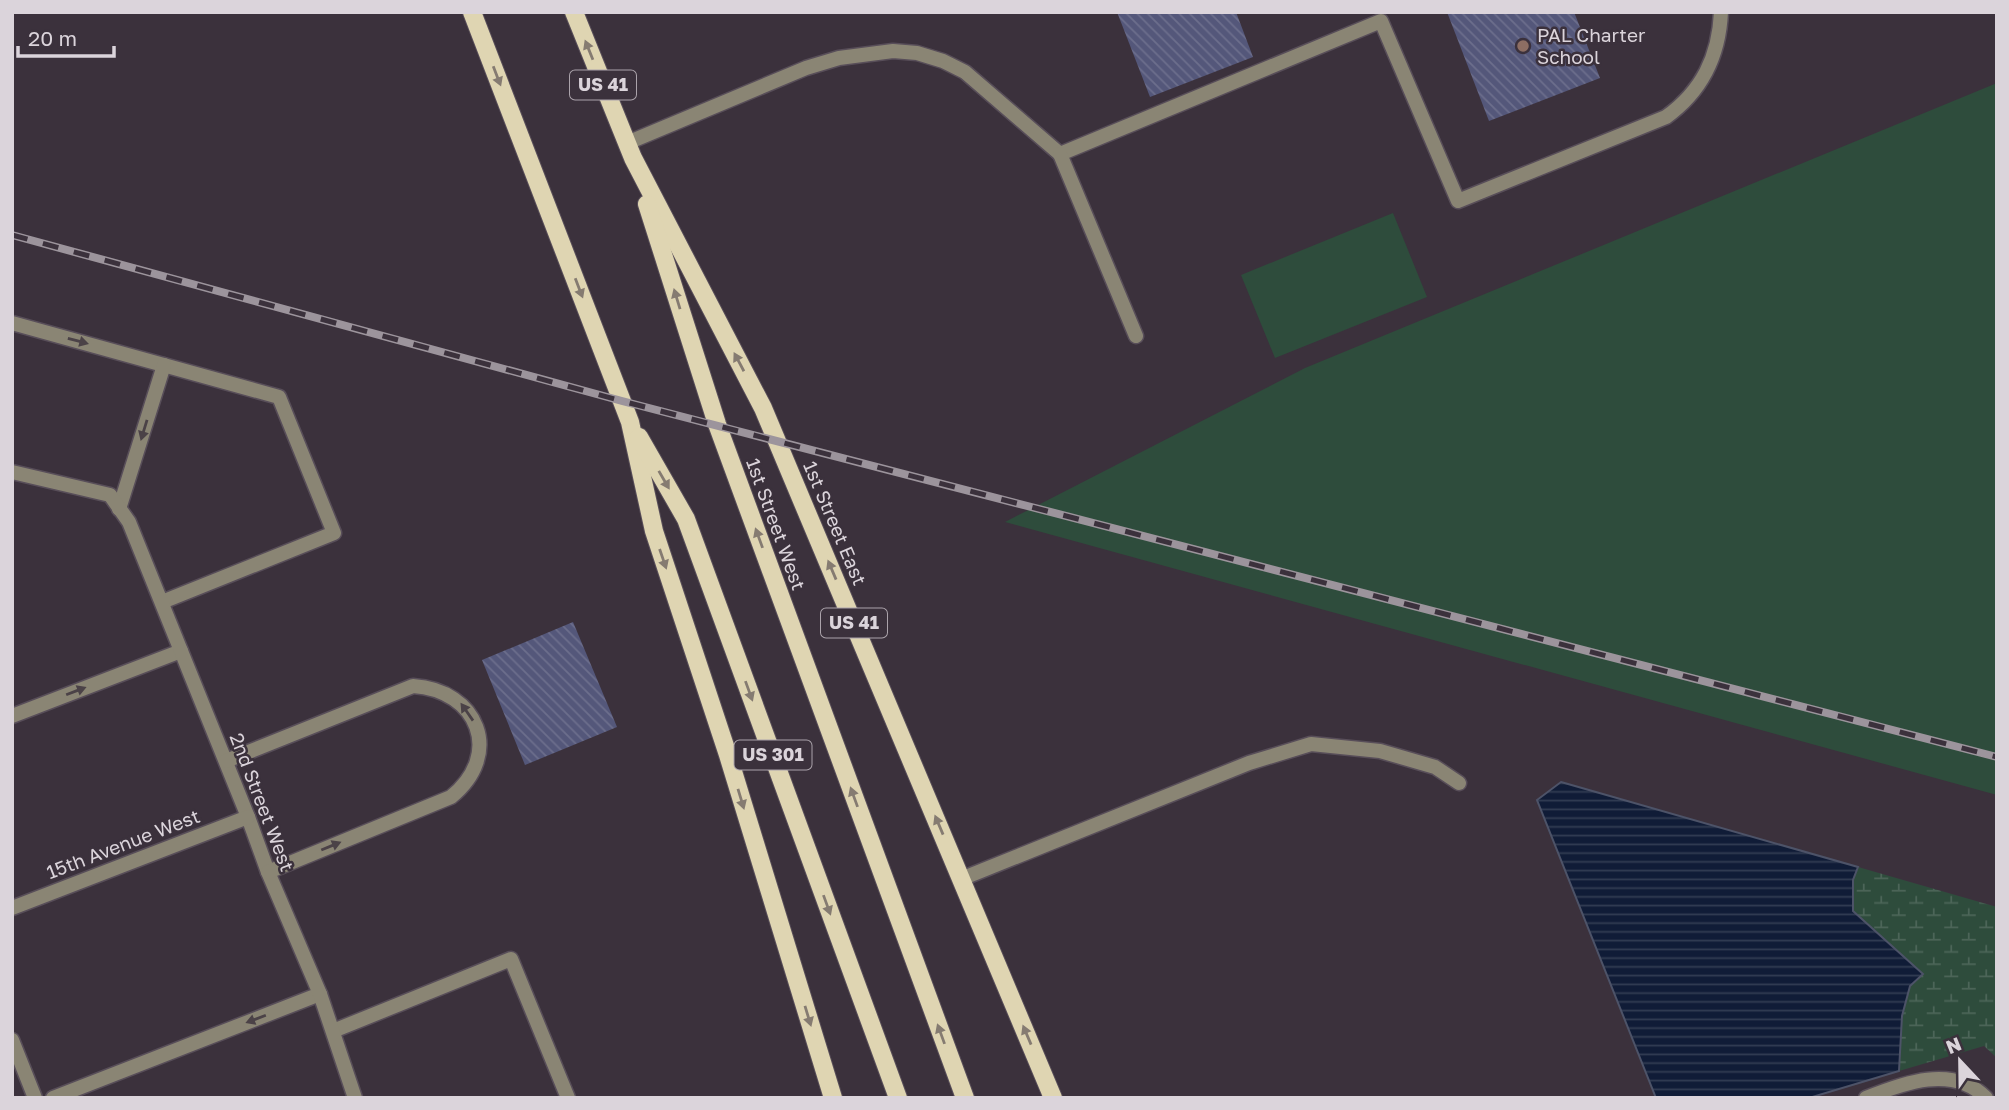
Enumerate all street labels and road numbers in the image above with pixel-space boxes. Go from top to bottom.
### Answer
road number: US 41 [570,70,636,100]
street label: 1st Street West [742,455,811,593]
street label: 1st Street East [799,457,872,588]
road number: US 41 [821,608,887,638]
street label: 2nd Street West [226,729,299,874]
road number: US 301 [734,740,812,770]
street label: 15th Avenue West [43,804,203,883]

